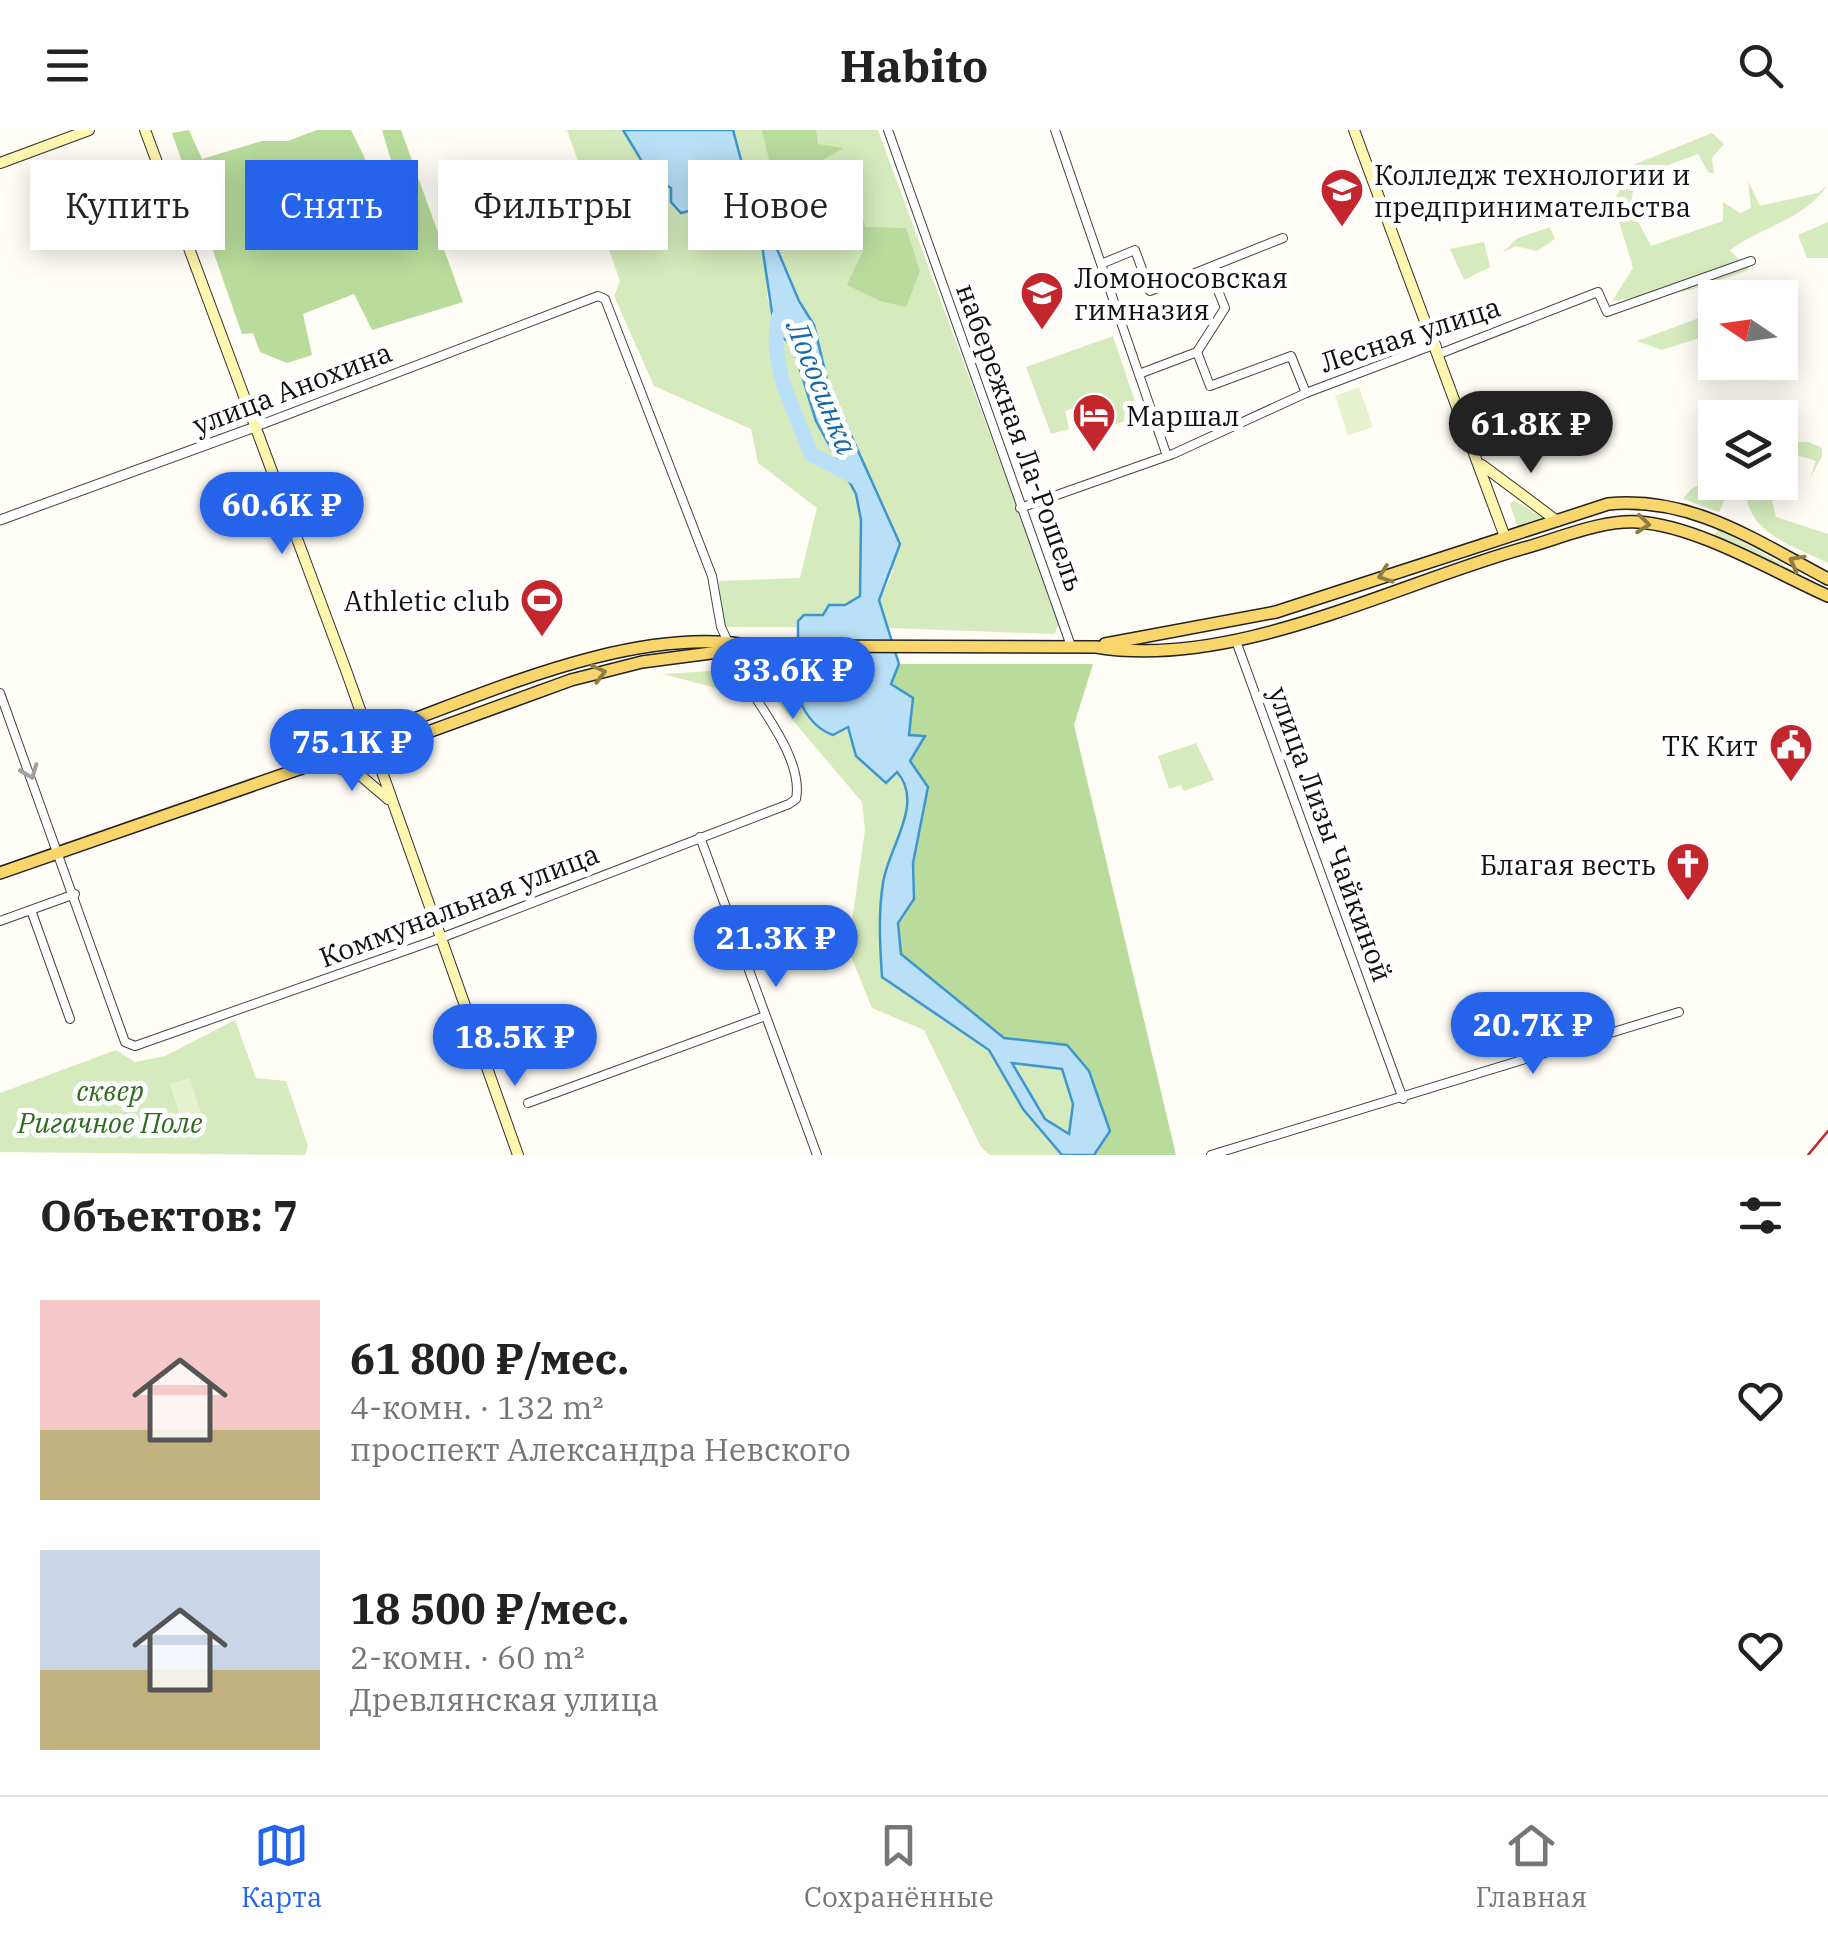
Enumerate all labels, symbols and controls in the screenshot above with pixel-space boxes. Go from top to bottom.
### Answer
text: Habito [840,36,988,94]
icon: menu [40,38,95,93]
icon: search [1733,38,1788,93]
place label: Колледж технологии и предпринимательства [1374,156,1691,225]
chip: Купить [30,160,225,250]
chip: Снять [245,160,418,250]
chip: Фильтры [438,160,668,250]
chip: Новое [688,160,863,250]
school or university icon: Колледж технологии и предпринимательства [1319,167,1365,228]
place label: Ломоносовская гимназия [1074,259,1288,328]
school or university icon: Ломоносовская гимназия [1019,270,1065,331]
street label: набережная Ла-Рошель [948,278,1094,596]
north arrow [1698,280,1798,380]
map controls [1698,280,1798,500]
street label: Лесная улица [1315,287,1505,381]
water label: Лососинка [778,312,868,460]
street label: улица Анохина [187,333,397,443]
pin: 61.8K ₽ [1439,391,1623,476]
hotel icon: Маршал [1071,392,1117,453]
place label: Маршал [1126,397,1240,434]
button: layers [1698,400,1798,500]
text: 61.8K ₽ [1471,402,1591,444]
pin: 60.6K ₽ [190,472,374,557]
text: 60.6K ₽ [222,483,342,525]
one-way arrow [1636,513,1652,534]
one-way arrow [1789,555,1807,574]
one-way arrow [1378,564,1395,584]
sports icon: Athletic club [519,577,565,638]
place label: Athletic club [344,582,510,619]
pin: 33.6K ₽ [701,637,885,722]
text: 33.6K ₽ [733,648,853,690]
one-way arrow [590,664,607,685]
street label: улица Лизы Чайкиной [1260,681,1402,987]
pin: 75.1K ₽ [260,709,444,794]
text: 75.1K ₽ [292,720,412,762]
public building icon: ТК Кит [1768,722,1814,783]
place label: ТК Кит [1662,727,1758,764]
one-way arrow [18,763,39,780]
street label: Коммунальная улица [314,835,604,975]
church icon: Благая весть [1665,841,1711,902]
place label: Благая весть [1480,846,1656,883]
pin: 21.3K ₽ [684,905,868,990]
text: 21.3K ₽ [716,916,836,958]
pin: 20.7K ₽ [1441,992,1625,1077]
text: 20.7K ₽ [1473,1003,1593,1045]
pin: 18.5K ₽ [423,1004,607,1089]
text: 18.5K ₽ [455,1015,575,1057]
park label: сквер Ригачное Поле [17,1072,203,1141]
text: Объектов: 7 [40,1188,298,1243]
icon: filters [1733,1188,1788,1243]
text: 61 800 ₽/мес. [350,1331,629,1386]
icon: home [120,1340,240,1460]
icon: heart [1733,1373,1788,1428]
text: 4-комн. · 132 m² [350,1386,604,1428]
text: проспект Александра Невского [350,1428,851,1470]
text: 18 500 ₽/мес. [350,1581,629,1636]
icon: home [120,1590,240,1710]
icon: heart [1733,1623,1788,1678]
text: 2-комн. · 60 m² [350,1636,584,1678]
text: Древлянская улица [350,1678,659,1720]
tab: Карта [241,1818,322,1915]
tab: Сохранённые [804,1818,994,1915]
tab: Главная [1476,1818,1587,1915]

